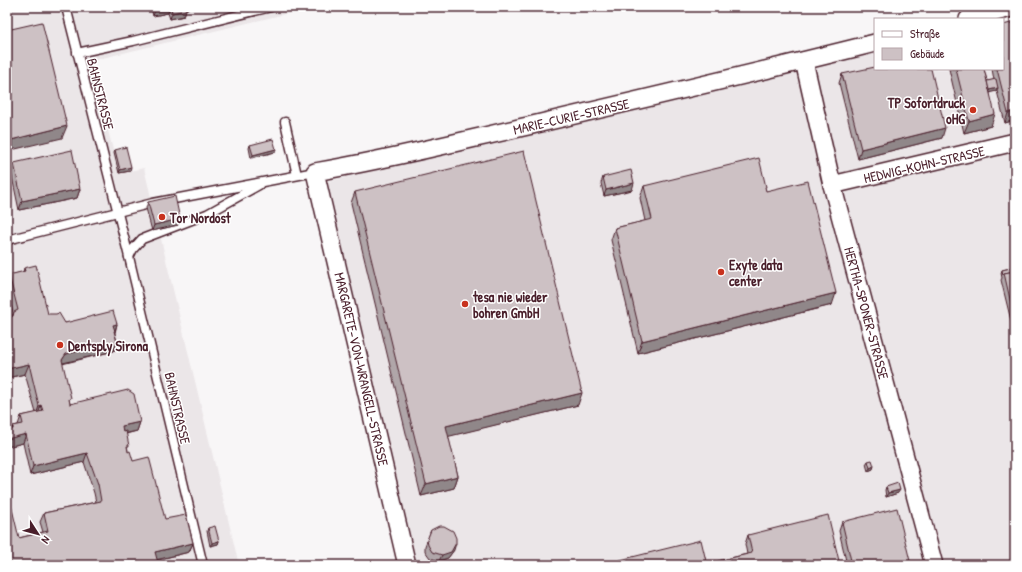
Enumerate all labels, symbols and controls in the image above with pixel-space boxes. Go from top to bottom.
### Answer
legend [874,18,1004,70]
text: Straße [910,25,940,42]
text: Gebäude [910,45,945,62]
street label: BAHNSTRASSE [83,56,119,132]
street label: MARIE-CURIE-STRASSE [511,93,631,139]
place label: TP Sofortdruck oHG [887,93,965,128]
marker: TP Sofortdruck oHG [968,105,978,115]
street label: HEDWIG-KOHN-STRASSE [862,141,986,187]
place label: Tor Nordost [169,208,232,227]
marker: Tor Nordost [157,212,167,222]
street label: HERTHA-SPONER-STRASSE [840,245,894,381]
place label: Exyte data center [729,255,783,290]
marker: Exyte data center [716,267,726,277]
street label: MARGARETE-VON-WRANGELL-STRASSE [330,270,394,468]
place label: tesa nie wieder bohren GmbH [472,287,548,322]
marker: tesa nie wieder bohren GmbH [460,299,470,309]
place label: Dentsply Sirona [68,336,149,357]
marker: Dentsply Sirona [55,340,65,350]
street label: BAHNSTRASSE [161,370,195,446]
north arrow [18,514,58,554]
text: N [39,533,53,546]

